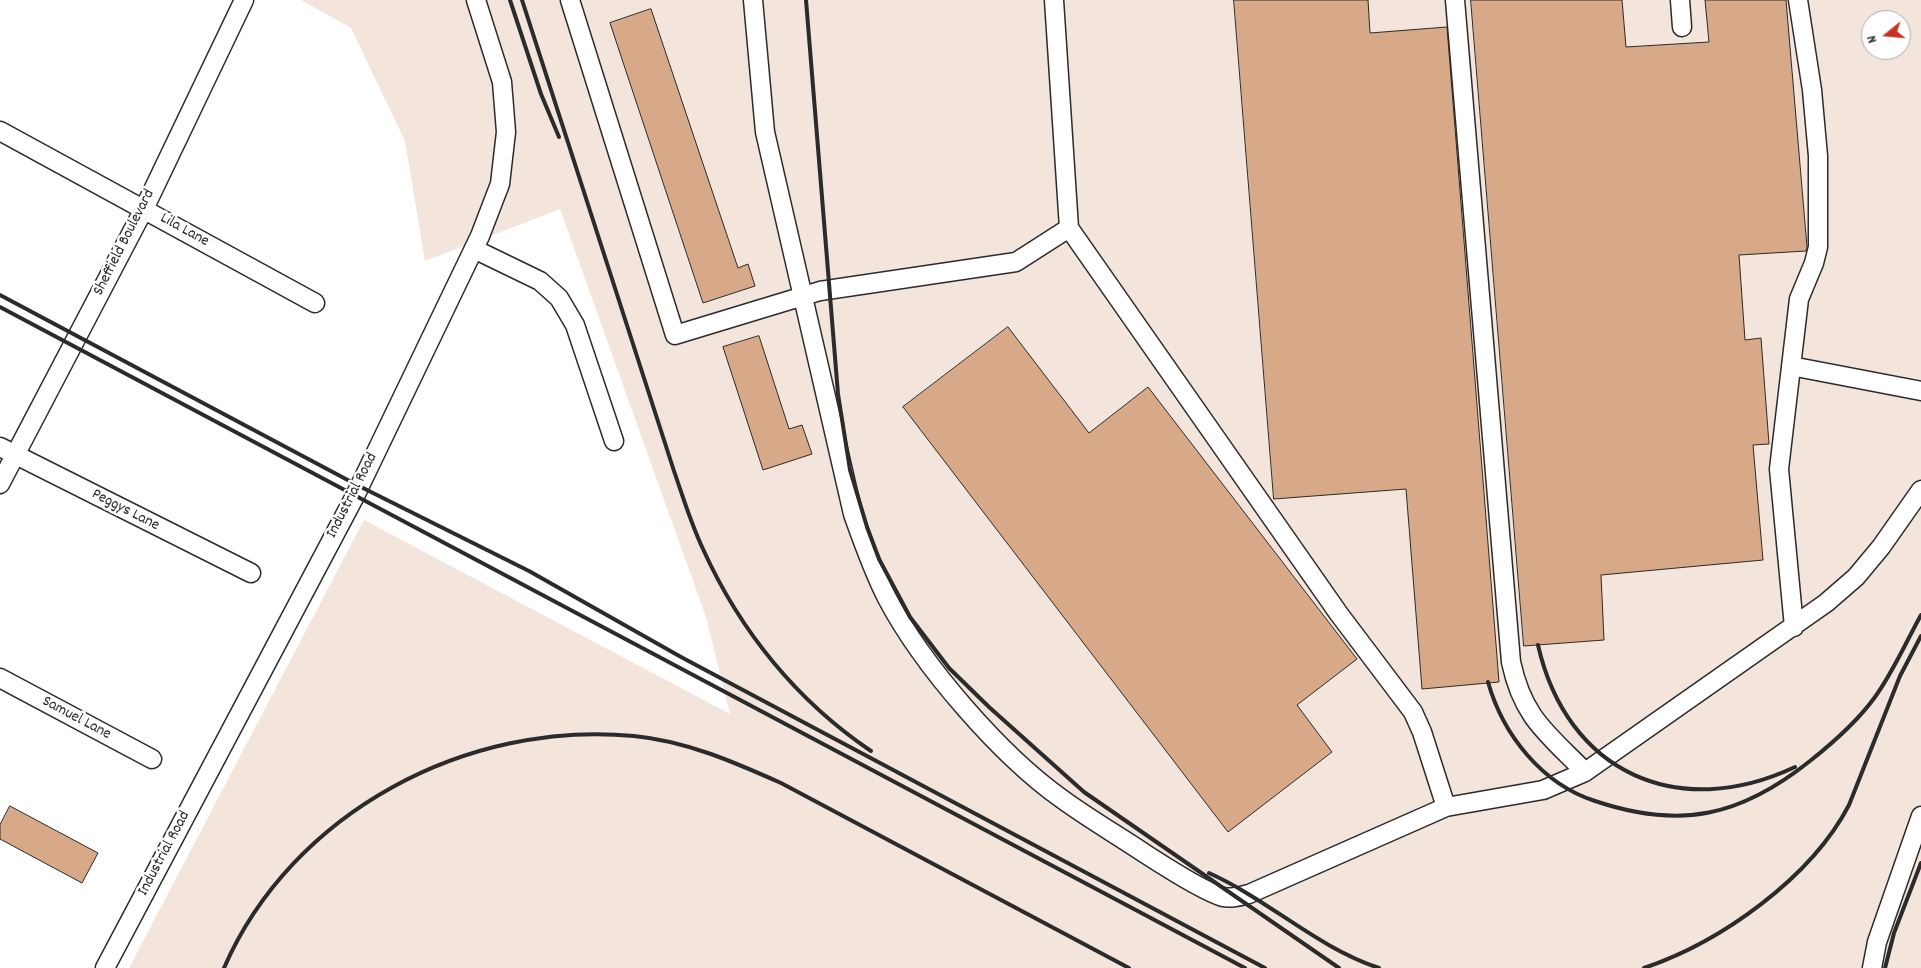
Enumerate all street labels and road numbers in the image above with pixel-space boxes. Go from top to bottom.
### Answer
street label: Sheffield Boulevard [90,187,160,299]
street label: Lila Lane [156,210,212,252]
street label: Industrial Road [323,450,383,542]
street label: Peggys Lane [88,486,162,536]
street label: Samuel Lane [38,693,114,745]
street label: Industrial Road [135,808,195,900]

